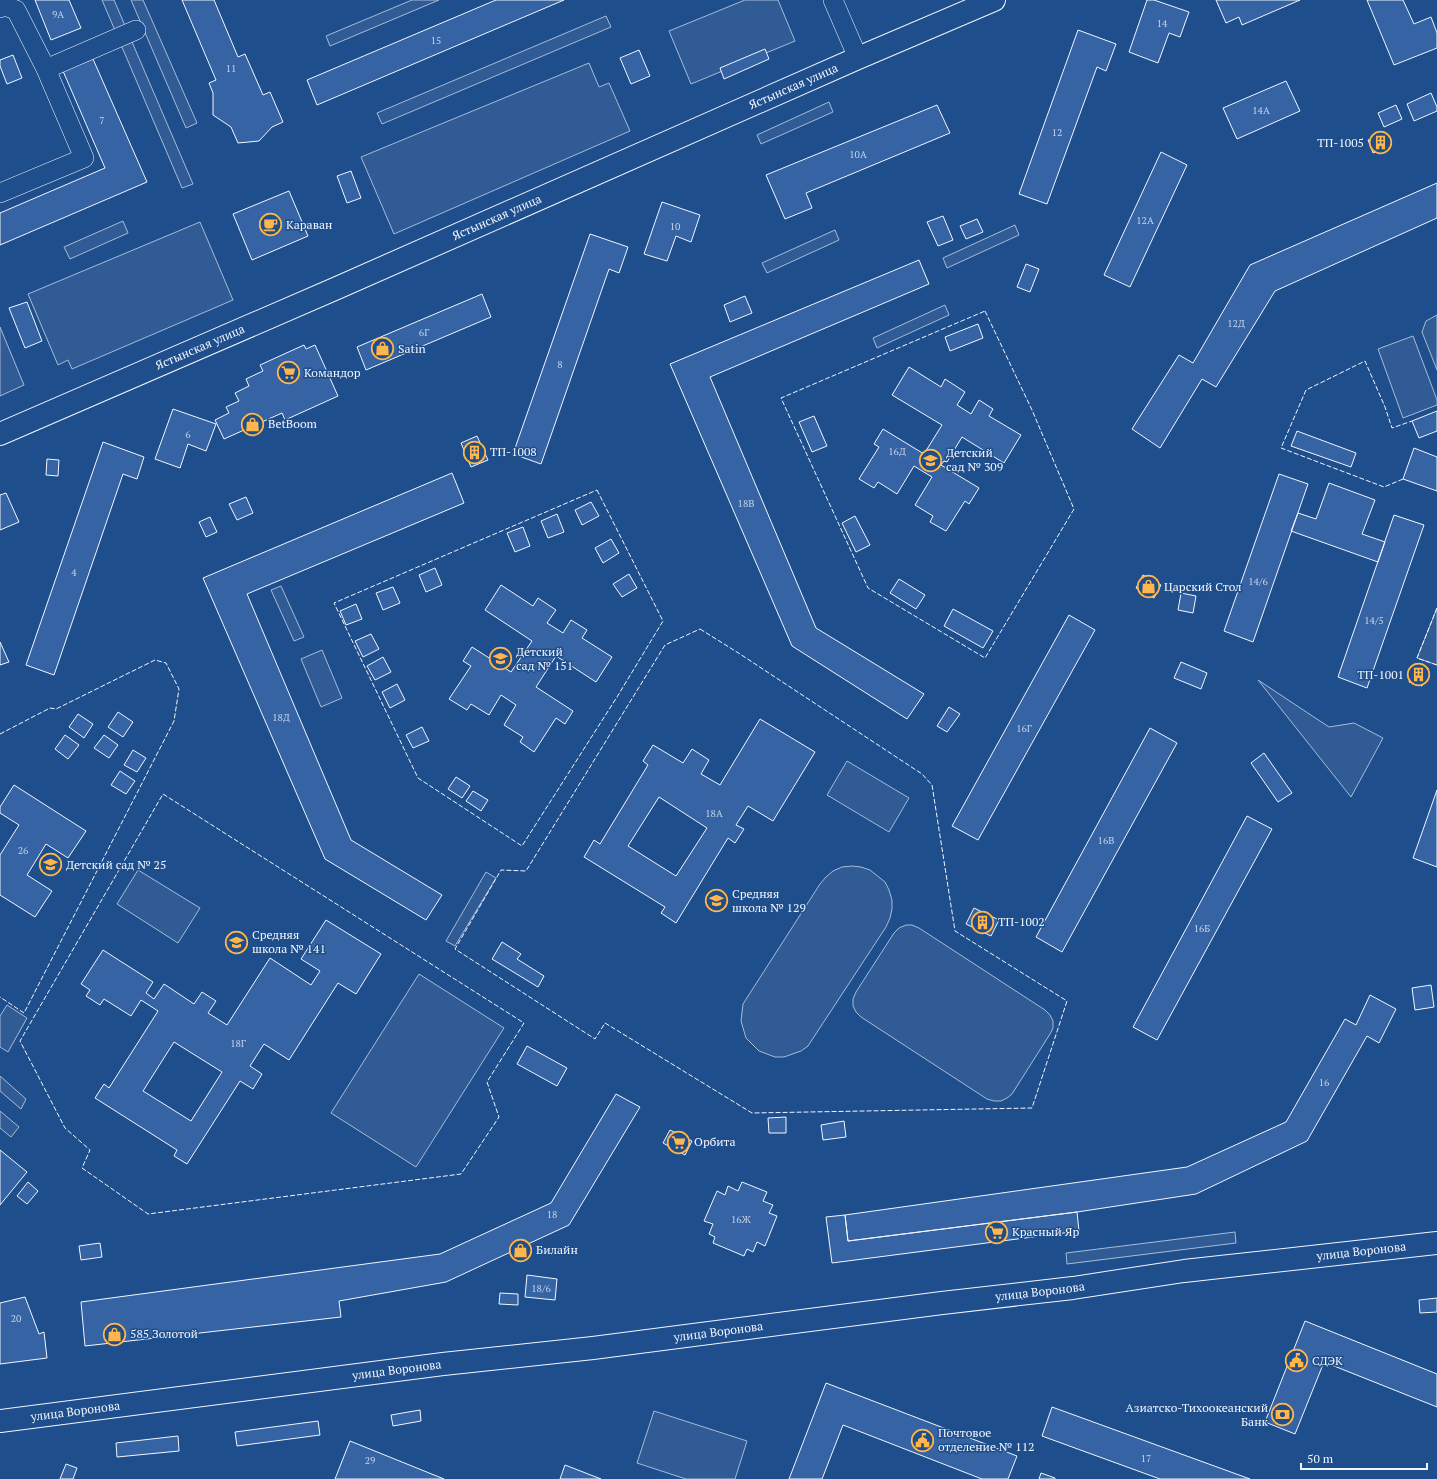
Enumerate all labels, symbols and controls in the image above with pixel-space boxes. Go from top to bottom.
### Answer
house number: 9А [52,8,64,21]
house number: 14 [1157,17,1168,30]
house number: 15 [431,34,441,47]
street label: Ястынская улица [746,60,840,112]
house number: 11 [226,62,236,75]
house number: 14А [1252,104,1270,117]
house number: 7 [99,114,105,127]
house number: 12 [1052,126,1062,139]
building icon: ТП-1005 [1367,130,1393,156]
place label: ТП-1005 [1317,135,1364,150]
house number: 10А [849,148,867,161]
street label: Ястынская улица [450,191,544,243]
cafe icon: Караван [257,212,283,238]
house number: 12А [1136,214,1154,227]
place label: Караван [286,217,332,232]
house number: 10 [670,220,680,233]
house number: 12Д [1227,317,1245,330]
street label: Ястынская улица [153,321,247,373]
house number: 6Г [419,326,429,339]
shop icon: Satin [370,336,396,362]
place label: Satin [398,341,426,356]
house number: 8 [557,358,563,371]
supermarket icon: Командор [275,360,301,386]
place label: Командор [304,365,361,380]
shop icon: BetBoom [240,411,266,437]
place label: BetBoom [268,416,318,431]
house number: 6 [185,428,191,441]
building icon: ТП-1008 [461,439,487,465]
place label: ТП-1008 [490,444,537,459]
house number: 16Д [888,445,906,458]
place label: Детский сад № 309 [946,445,1003,474]
school or university icon: Детский сад № 309 [918,447,944,473]
house number: 18В [738,497,754,510]
house number: 4 [71,566,77,579]
shop icon: Царский Стол [1136,574,1162,600]
house number: 14/6 [1248,575,1268,588]
place label: Царский Стол [1164,579,1242,594]
house number: 14/5 [1364,614,1384,627]
place label: Детский сад № 151 [516,644,573,673]
school or university icon: Детский сад № 151 [487,646,513,672]
building icon: ТП-1001 [1406,662,1432,688]
place label: ТП-1001 [1357,667,1404,682]
house number: 18Д [272,711,290,724]
house number: 16Г [1016,722,1032,735]
house number: 18А [705,807,723,820]
house number: 16В [1098,834,1114,847]
house number: 26 [18,844,29,857]
school or university icon: Детский сад № 25 [37,852,63,878]
place label: Детский сад № 25 [66,857,166,872]
place label: Средняя школа № 129 [732,886,806,915]
school or university icon: Средняя школа № 129 [704,888,730,914]
building icon: ТП-1002 [970,909,996,935]
place label: ТП-1002 [998,914,1045,929]
house number: 16Б [1194,922,1210,935]
place label: Средняя школа № 141 [252,927,326,956]
school or university icon: Средняя школа № 141 [224,929,250,955]
house number: 18Г [230,1037,246,1050]
house number: 16 [1319,1076,1330,1089]
supermarket icon: Орбита [665,1129,691,1155]
place label: Орбита [694,1134,736,1149]
house number: 18 [547,1208,557,1221]
house number: 16Ж [731,1213,752,1226]
supermarket icon: Красный Яр [983,1219,1009,1245]
place label: Красный Яр [1012,1224,1079,1239]
shop icon: Билайн [508,1237,534,1263]
street label: улица Воронова [1315,1238,1407,1263]
place label: Билайн [536,1242,578,1257]
street label: улица Воронова [993,1278,1086,1304]
house number: 18/6 [531,1282,551,1295]
house number: 20 [11,1312,21,1325]
street label: улица Воронова [672,1318,764,1345]
shop icon: 585 Золотой [101,1321,127,1347]
place label: 585 Золотой [130,1326,198,1341]
public building icon: СДЭК [1283,1348,1309,1374]
place label: СДЭК [1312,1353,1343,1368]
street label: улица Воронова [350,1356,442,1383]
street label: улица Воронова [29,1398,121,1424]
place label: Азиатско-Тихоокеанский Банк [1126,1400,1268,1429]
bank icon: Азиатско-Тихоокеанский Банк [1270,1402,1296,1428]
place label: Почтовое отделение № 112 [938,1425,1034,1454]
public building icon: Почтовое отделение № 112 [910,1427,936,1453]
scale bar [1301,1445,1427,1471]
text: 50 m [1307,1451,1334,1466]
house number: 17 [1141,1452,1151,1465]
house number: 29 [365,1454,375,1467]

